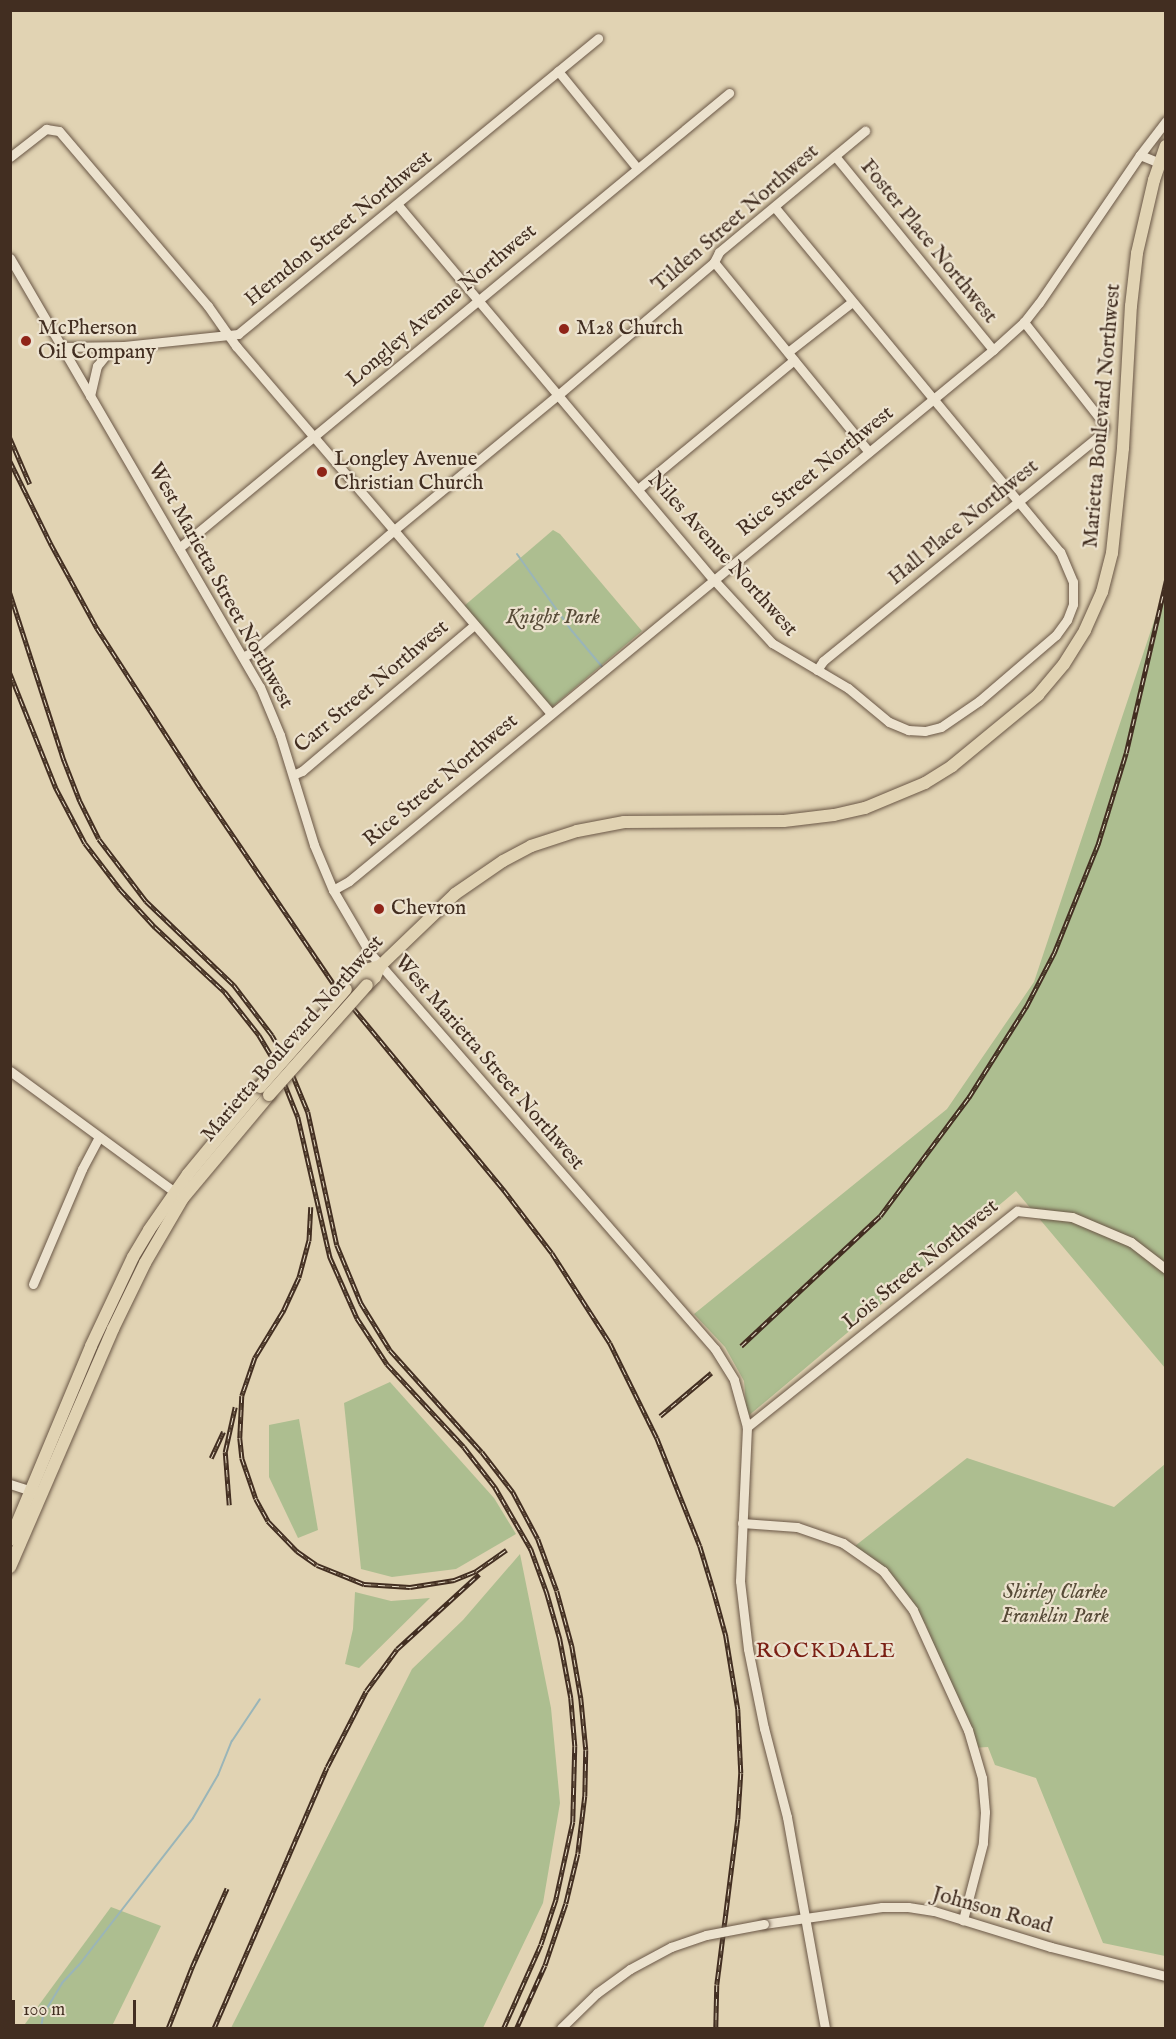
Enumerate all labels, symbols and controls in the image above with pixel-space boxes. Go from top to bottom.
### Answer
street label: Tilden Street Northwest [648,140,824,298]
street label: Herndon Street Northwest [240,146,438,312]
street label: Foster Place Northwest [854,155,1002,329]
street label: Longley Avenue Northwest [342,219,542,393]
street label: Marietta Boulevard Northwest [1079,283,1127,549]
place label: McPherson Oil Company [38,316,156,366]
place label: M28 Church [576,316,683,342]
marker: M28 Church [557,322,571,336]
marker: McPherson Oil Company [19,334,33,348]
street label: Rice Street Northwest [733,401,899,543]
place label: Longley Avenue Christian Church [334,447,483,497]
street label: Hall Place Northwest [884,455,1044,591]
street label: West Marietta Street Northwest [142,459,298,713]
marker: Longley Avenue Christian Church [315,465,329,479]
street label: Niles Avenue Northwest [642,468,802,642]
park label: Knight Park [506,605,600,631]
street label: Carr Street Northwest [290,615,454,759]
street label: Rice Street Northwest [359,709,523,853]
place label: Chevron [391,896,466,922]
marker: Chevron [372,902,386,916]
street label: Marietta Boulevard Northwest [196,931,390,1147]
street label: West Marietta Street Northwest [389,950,589,1176]
street label: Lois Street Northwest [838,1194,1004,1336]
park label: Shirley Clarke Franklin Park [1001,1580,1109,1630]
district label: ROCKDALE [755,1639,897,1665]
street label: Johnson Road [929,1882,1055,1940]
scale bar [15,1988,140,2026]
text: 100 m [23,1999,65,2022]

